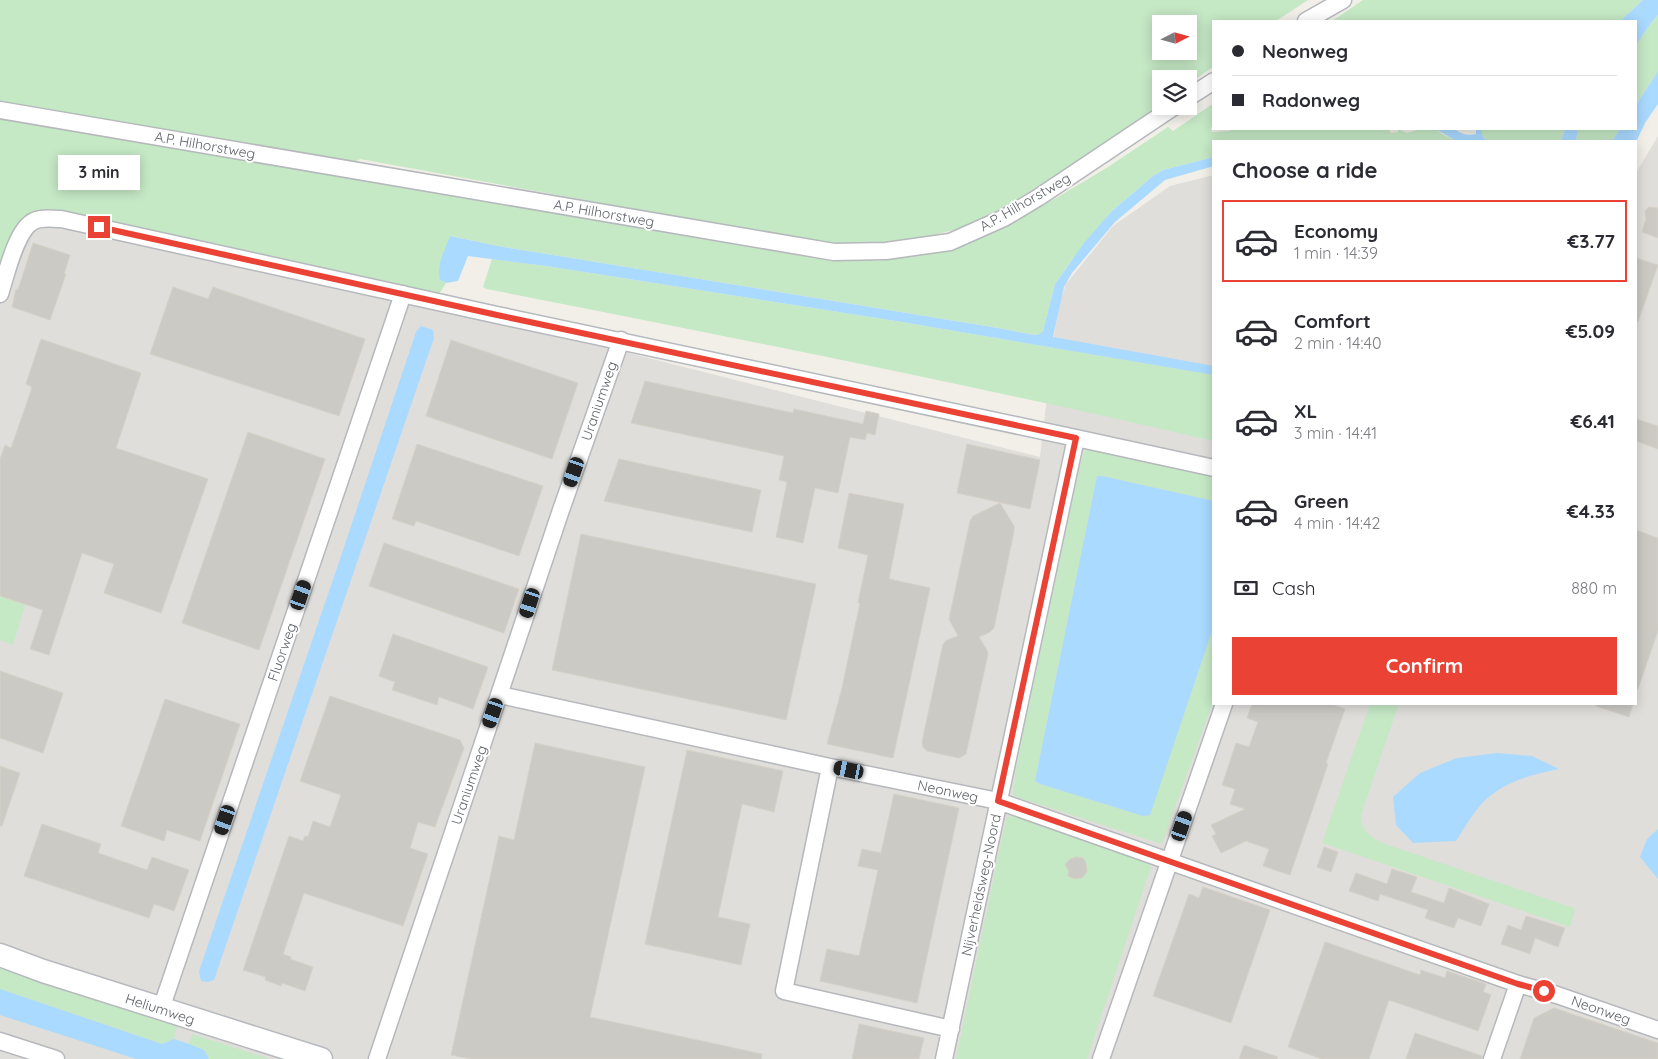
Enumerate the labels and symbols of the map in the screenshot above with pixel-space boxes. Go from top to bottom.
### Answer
north arrow [1152,15,1198,60]
street label: A.P. Hilhorstweg [153,127,257,163]
callout: 3 min [58,154,140,190]
street label: A.P. Hilhorstweg [976,169,1074,235]
street label: A.P. Hilhorstweg [552,195,656,231]
route end [88,216,110,238]
street label: Uraniumweg [577,359,621,443]
car [562,455,585,489]
car [289,578,312,612]
car [518,586,541,620]
street label: Fluorweg [264,620,300,684]
car [481,696,504,730]
street label: Uraniumweg [447,743,491,827]
car [832,760,865,780]
street label: Neonweg [916,776,980,806]
car [213,803,236,837]
car [1170,809,1193,843]
street label: Nijverheidsweg-Noord [957,812,1005,958]
route start [1533,980,1555,1002]
street label: Heliumweg [123,989,197,1029]
street label: Neonweg [1569,991,1633,1029]

